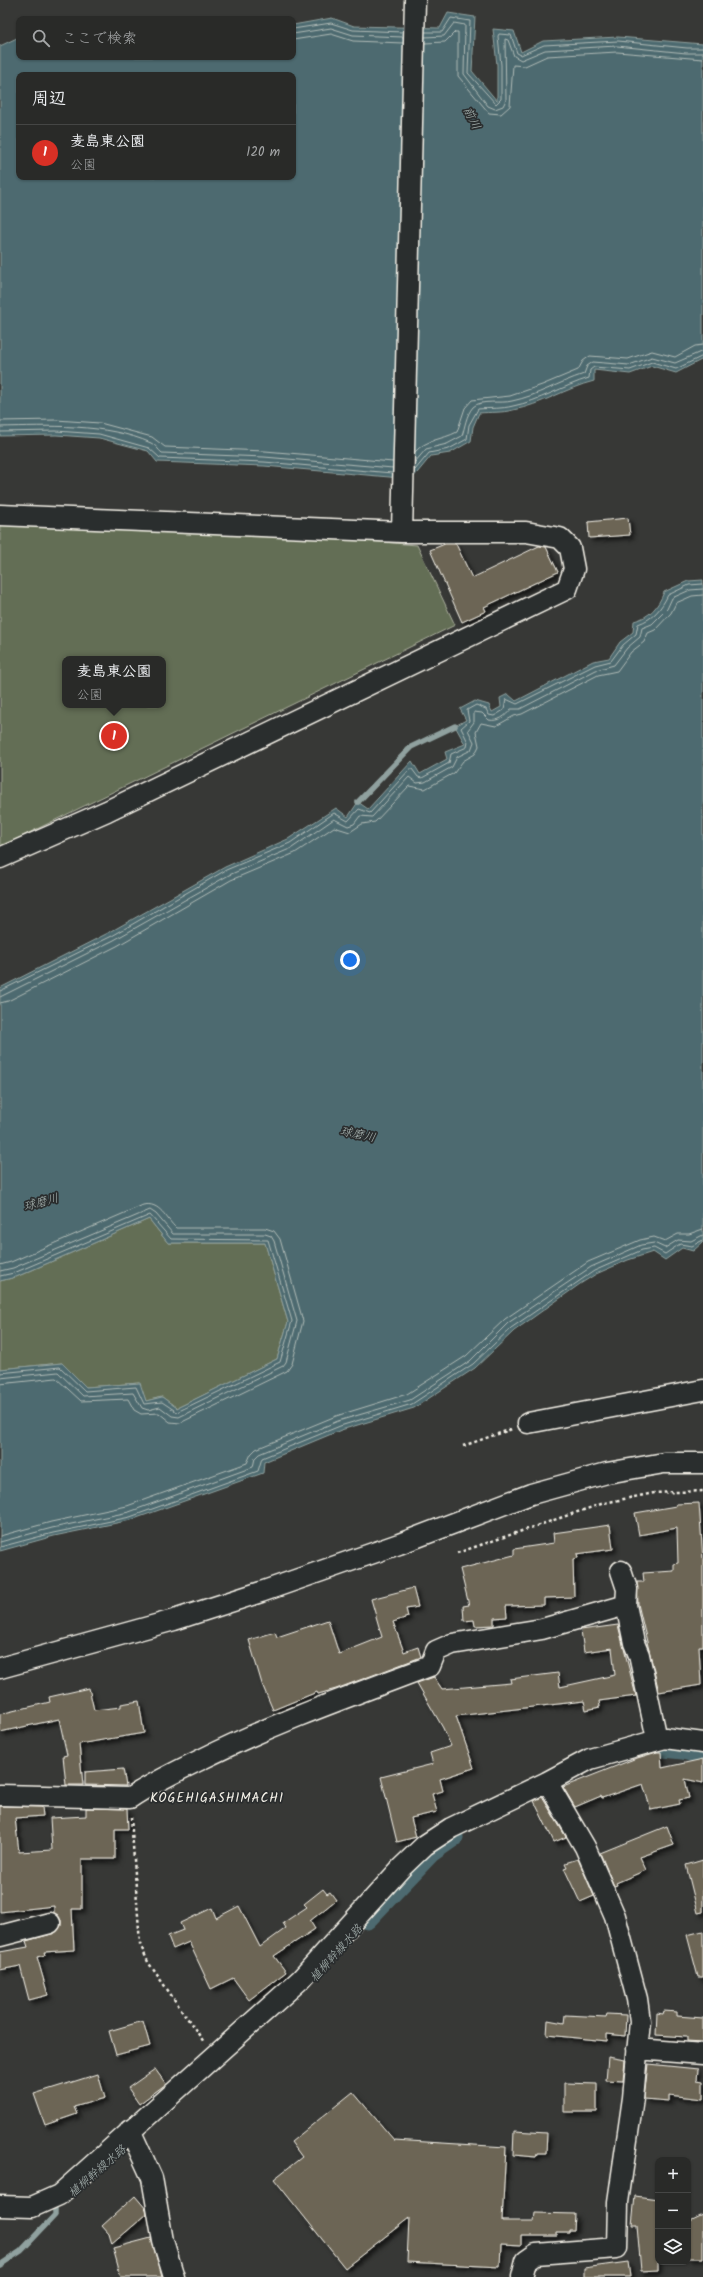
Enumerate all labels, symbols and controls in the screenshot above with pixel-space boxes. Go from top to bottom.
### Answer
search box [16,16,296,60]
icon: search [30,27,52,49]
text: ここで検索 [62,27,137,51]
text: 周辺 [32,86,66,113]
water label: 前川 [458,103,485,133]
text: 麦島東公園 [70,130,145,154]
text: 1 [43,142,47,163]
text: 120 m [246,142,280,163]
text: 公園 [70,155,96,176]
popup [62,656,166,708]
text: 麦島東公園 [76,660,152,684]
text: 公園 [76,685,103,706]
pin: 1 [101,721,127,751]
your location [340,950,360,970]
water label: 球磨川 [338,1121,377,1148]
water label: 球磨川 [21,1189,61,1216]
district label: KOGEHIGASHIMACHI [150,1788,284,1809]
water label: 植柳幹線水路 [305,1919,368,1986]
water label: 植柳幹線水路 [64,2140,131,2202]
map controls [655,2157,691,2265]
button: + [655,2157,691,2193]
button: − [655,2193,691,2229]
button: layers [655,2229,691,2265]

